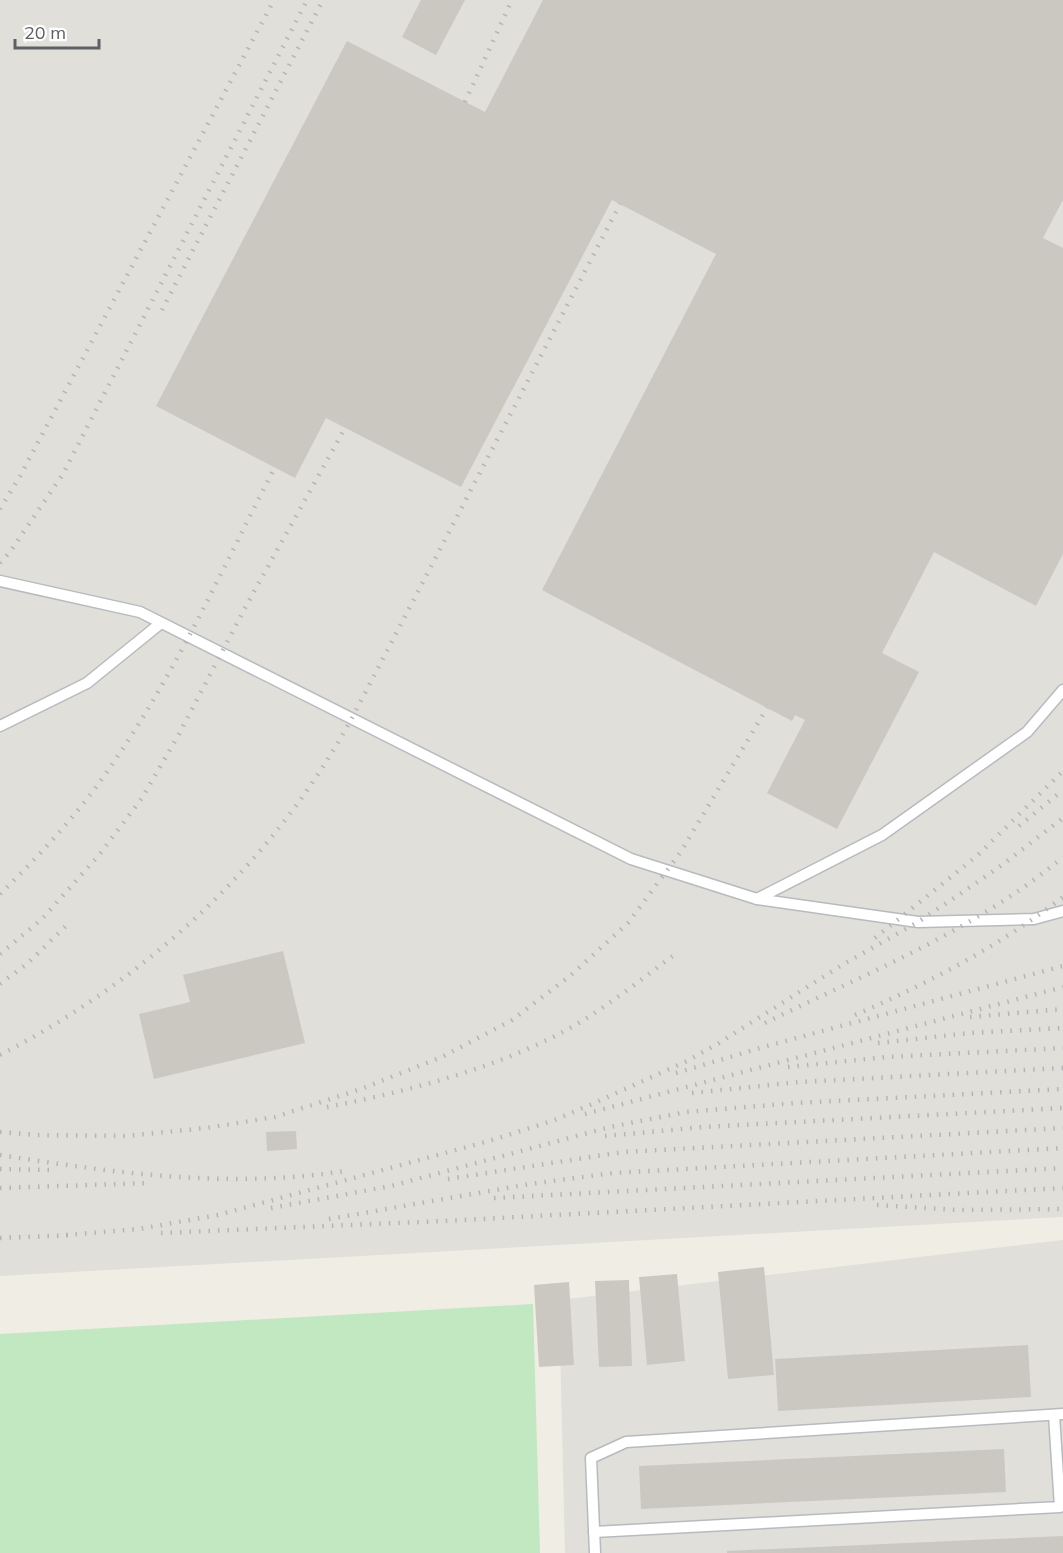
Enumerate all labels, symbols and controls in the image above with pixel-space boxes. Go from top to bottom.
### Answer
scale bar [15,12,99,50]
text: 20 m [24,21,66,44]

